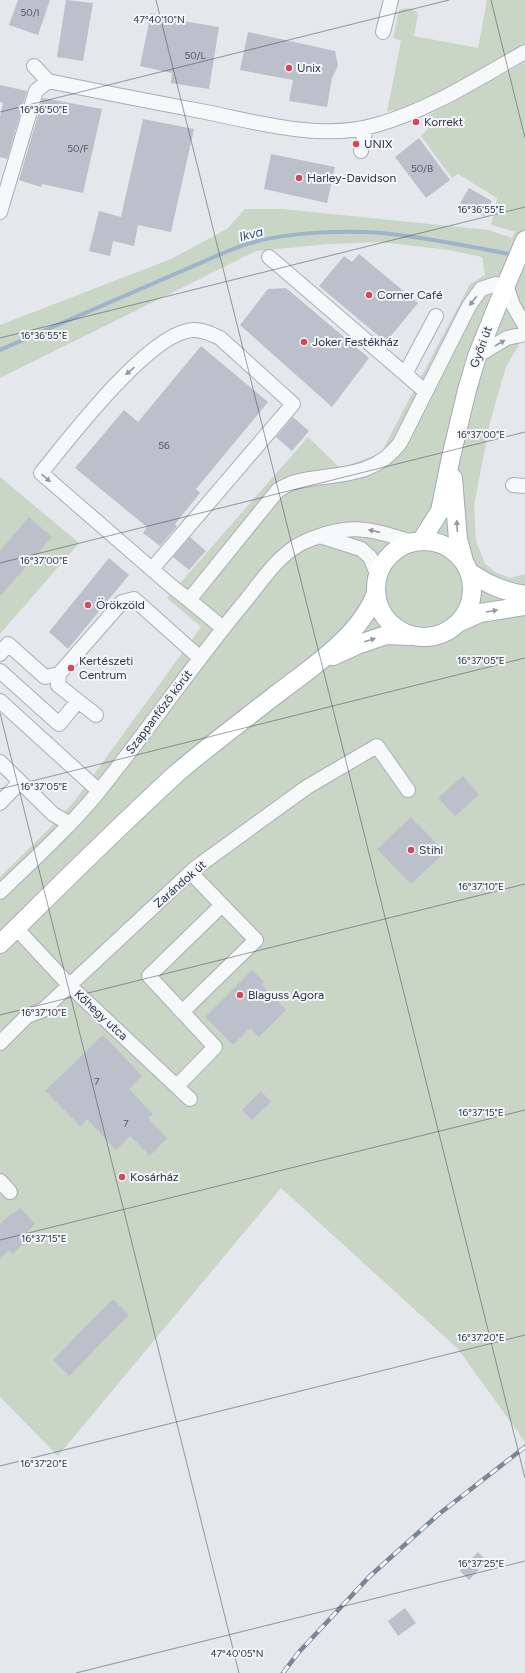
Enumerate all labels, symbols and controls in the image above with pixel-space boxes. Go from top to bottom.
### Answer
house number: 50/I [21,6,39,19]
text: 47°40'10"N [133,13,185,26]
house number: 50/L [184,49,206,62]
place label: Unix [297,61,321,75]
marker: Unix [284,63,294,73]
text: 16°36'50"E [20,103,68,116]
place label: Korrekt [424,115,464,129]
marker: Korrekt [411,117,421,127]
place label: UNIX [364,137,393,151]
marker: UNIX [351,139,361,149]
house number: 50/F [67,142,89,155]
house number: 50/B [411,162,433,175]
place label: Harley-Davidson [307,171,396,185]
marker: Harley-Davidson [294,173,304,183]
text: 16°36'55"E [457,203,505,216]
water label: Ikva [237,224,265,244]
place label: Corner Café [377,288,443,302]
marker: Corner Café [364,290,374,300]
one-way arrow [469,295,477,306]
street label: Győri út [467,324,495,370]
text: 16°36'55"E [20,329,68,342]
place label: Joker Festékház [312,335,399,349]
marker: Joker Festékház [299,337,309,347]
one-way arrow [494,339,506,346]
one-way arrow [125,366,135,375]
text: 16°37'00"E [457,428,505,441]
house number: 56 [158,439,170,452]
one-way arrow [41,474,52,483]
one-way arrow [454,520,461,532]
one-way arrow [368,527,381,533]
text: 16°37'00"E [20,554,68,567]
place label: Örökzöld [96,598,145,612]
marker: Örökzöld [83,600,93,610]
one-way arrow [486,608,498,614]
one-way arrow [364,637,376,643]
place label: Kertészeti Centrum [79,654,133,682]
text: 16°37'05"E [457,654,505,667]
marker: Kertészeti Centrum [66,663,76,673]
street label: Szappanfőző körút [123,667,195,757]
text: 16°37'05"E [20,780,68,793]
place label: Stihl [419,843,443,857]
marker: Stihl [406,845,416,855]
street label: Zarándok út [151,857,209,911]
text: 16°37'10"E [458,880,504,893]
street label: Kőhegy utca [72,987,130,1043]
place label: Blaguss Agora [248,988,324,1002]
marker: Blaguss Agora [235,990,245,1000]
text: 16°37'10"E [21,1006,67,1019]
house number: 7 [94,1075,100,1088]
text: 16°37'15"E [458,1106,504,1119]
house number: 7 [123,1117,129,1130]
place label: Kosárház [130,1170,179,1184]
marker: Kosárház [117,1172,127,1182]
text: 16°37'15"E [21,1232,67,1245]
text: 16°37'20"E [457,1331,505,1344]
text: 16°37'20"E [20,1457,68,1470]
text: 16°37'25"E [458,1557,504,1570]
text: 47°40'05"N [211,1647,264,1660]

